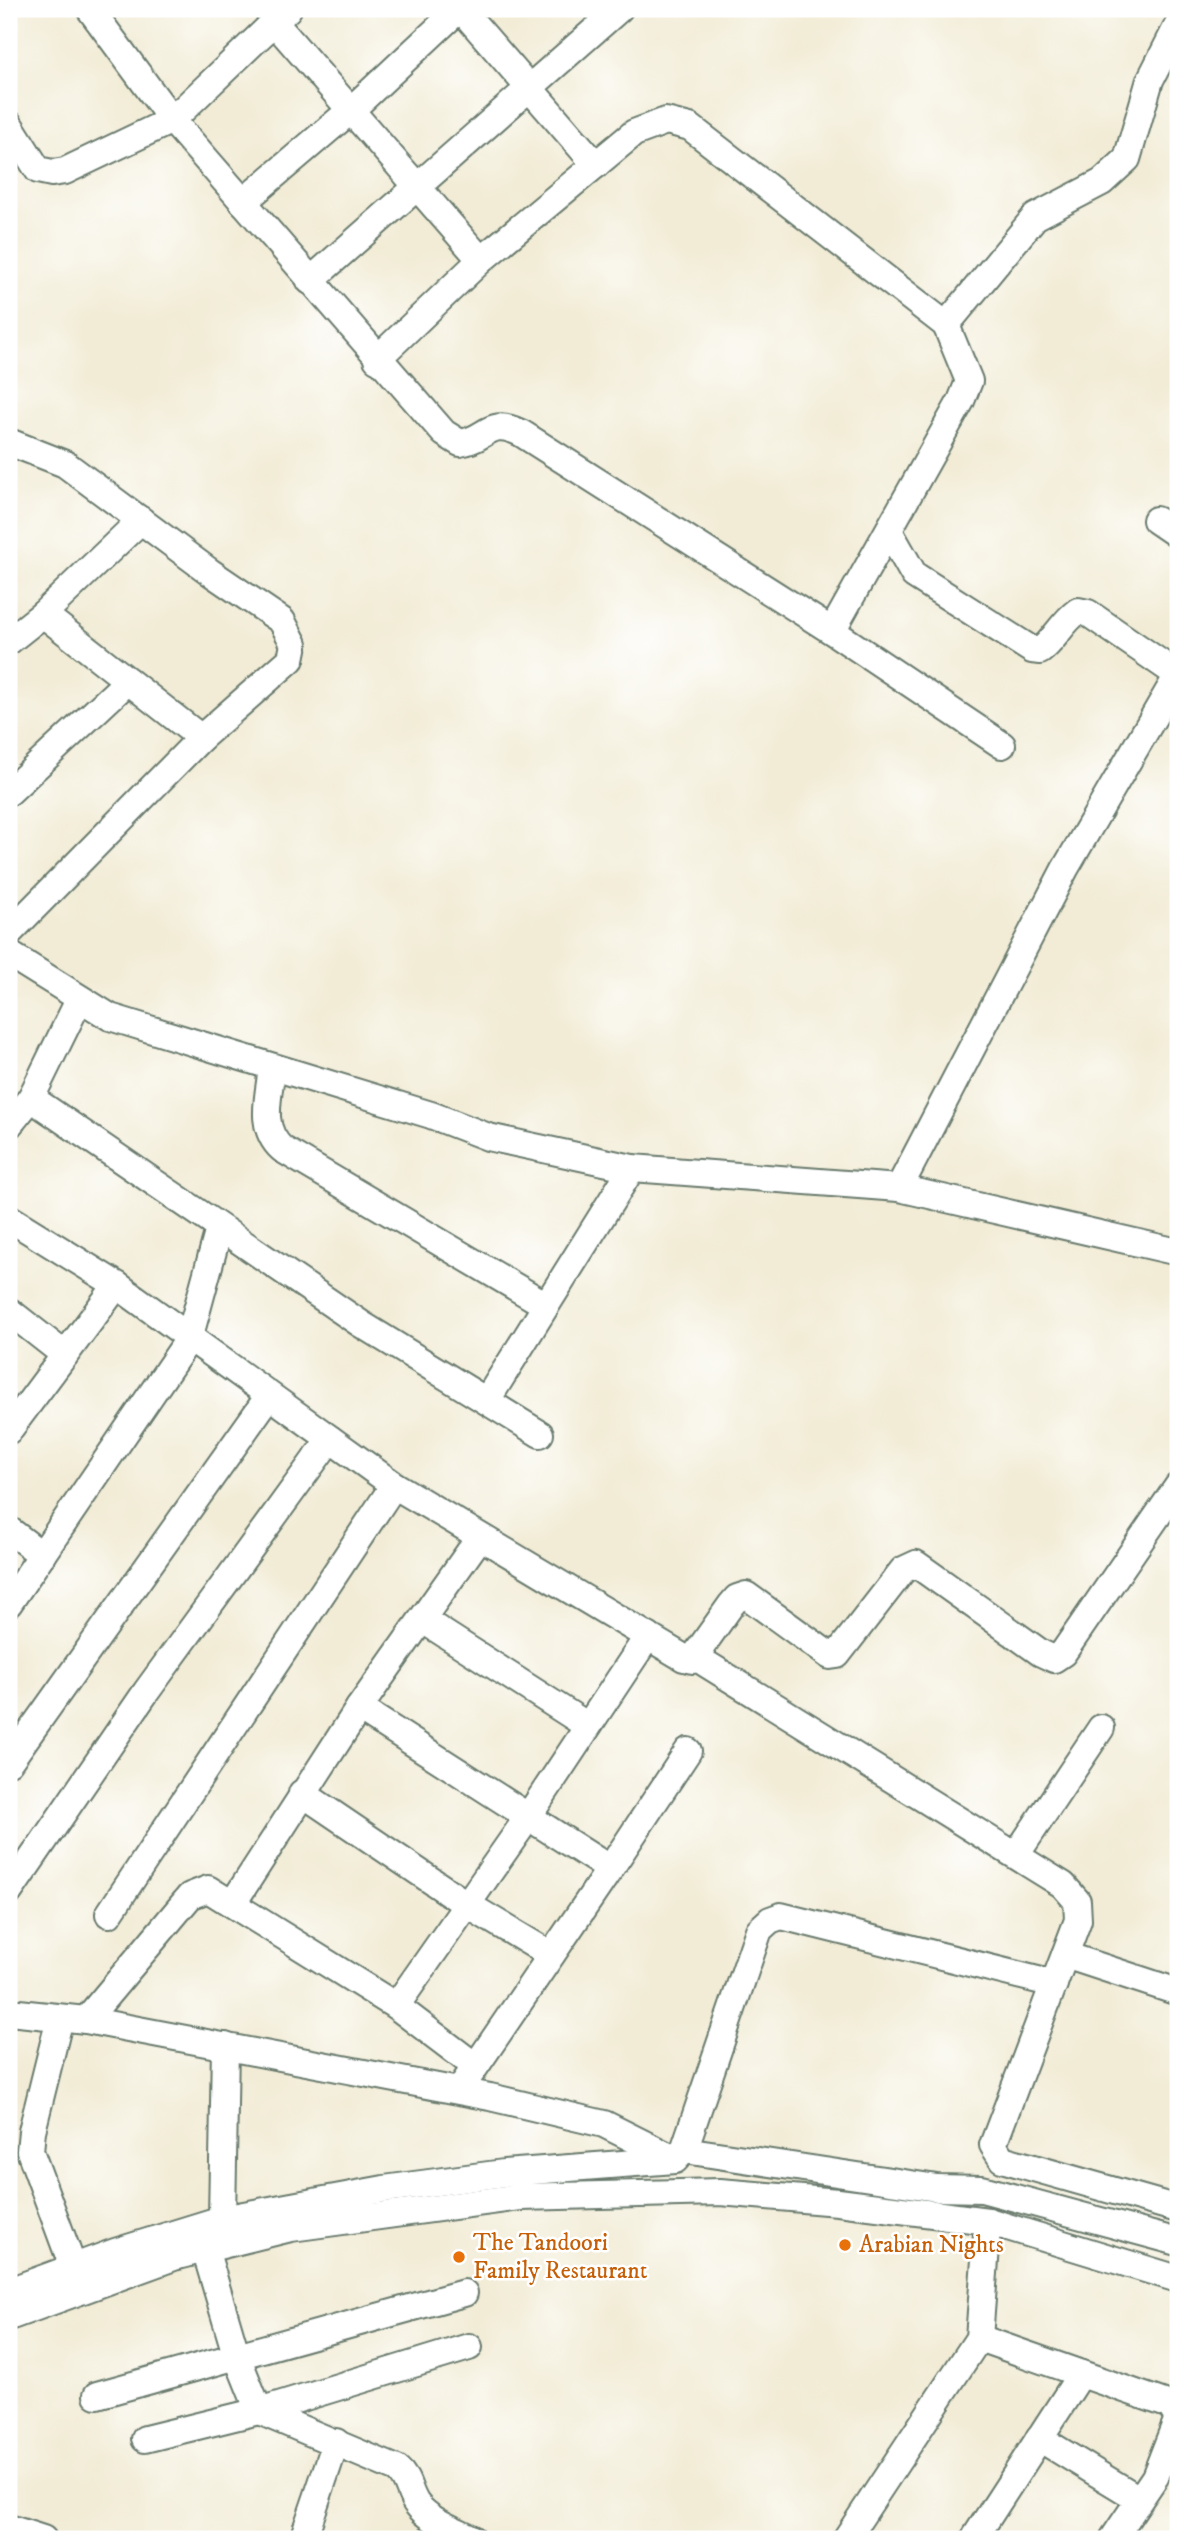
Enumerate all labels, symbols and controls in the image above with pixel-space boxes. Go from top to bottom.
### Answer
place label: The Tandoori Family Restaurant [473,2228,648,2286]
place label: Arabian Nights [859,2230,1004,2260]
marker: Arabian Nights [837,2237,853,2253]
marker: The Tandoori Family Restaurant [451,2249,467,2265]

